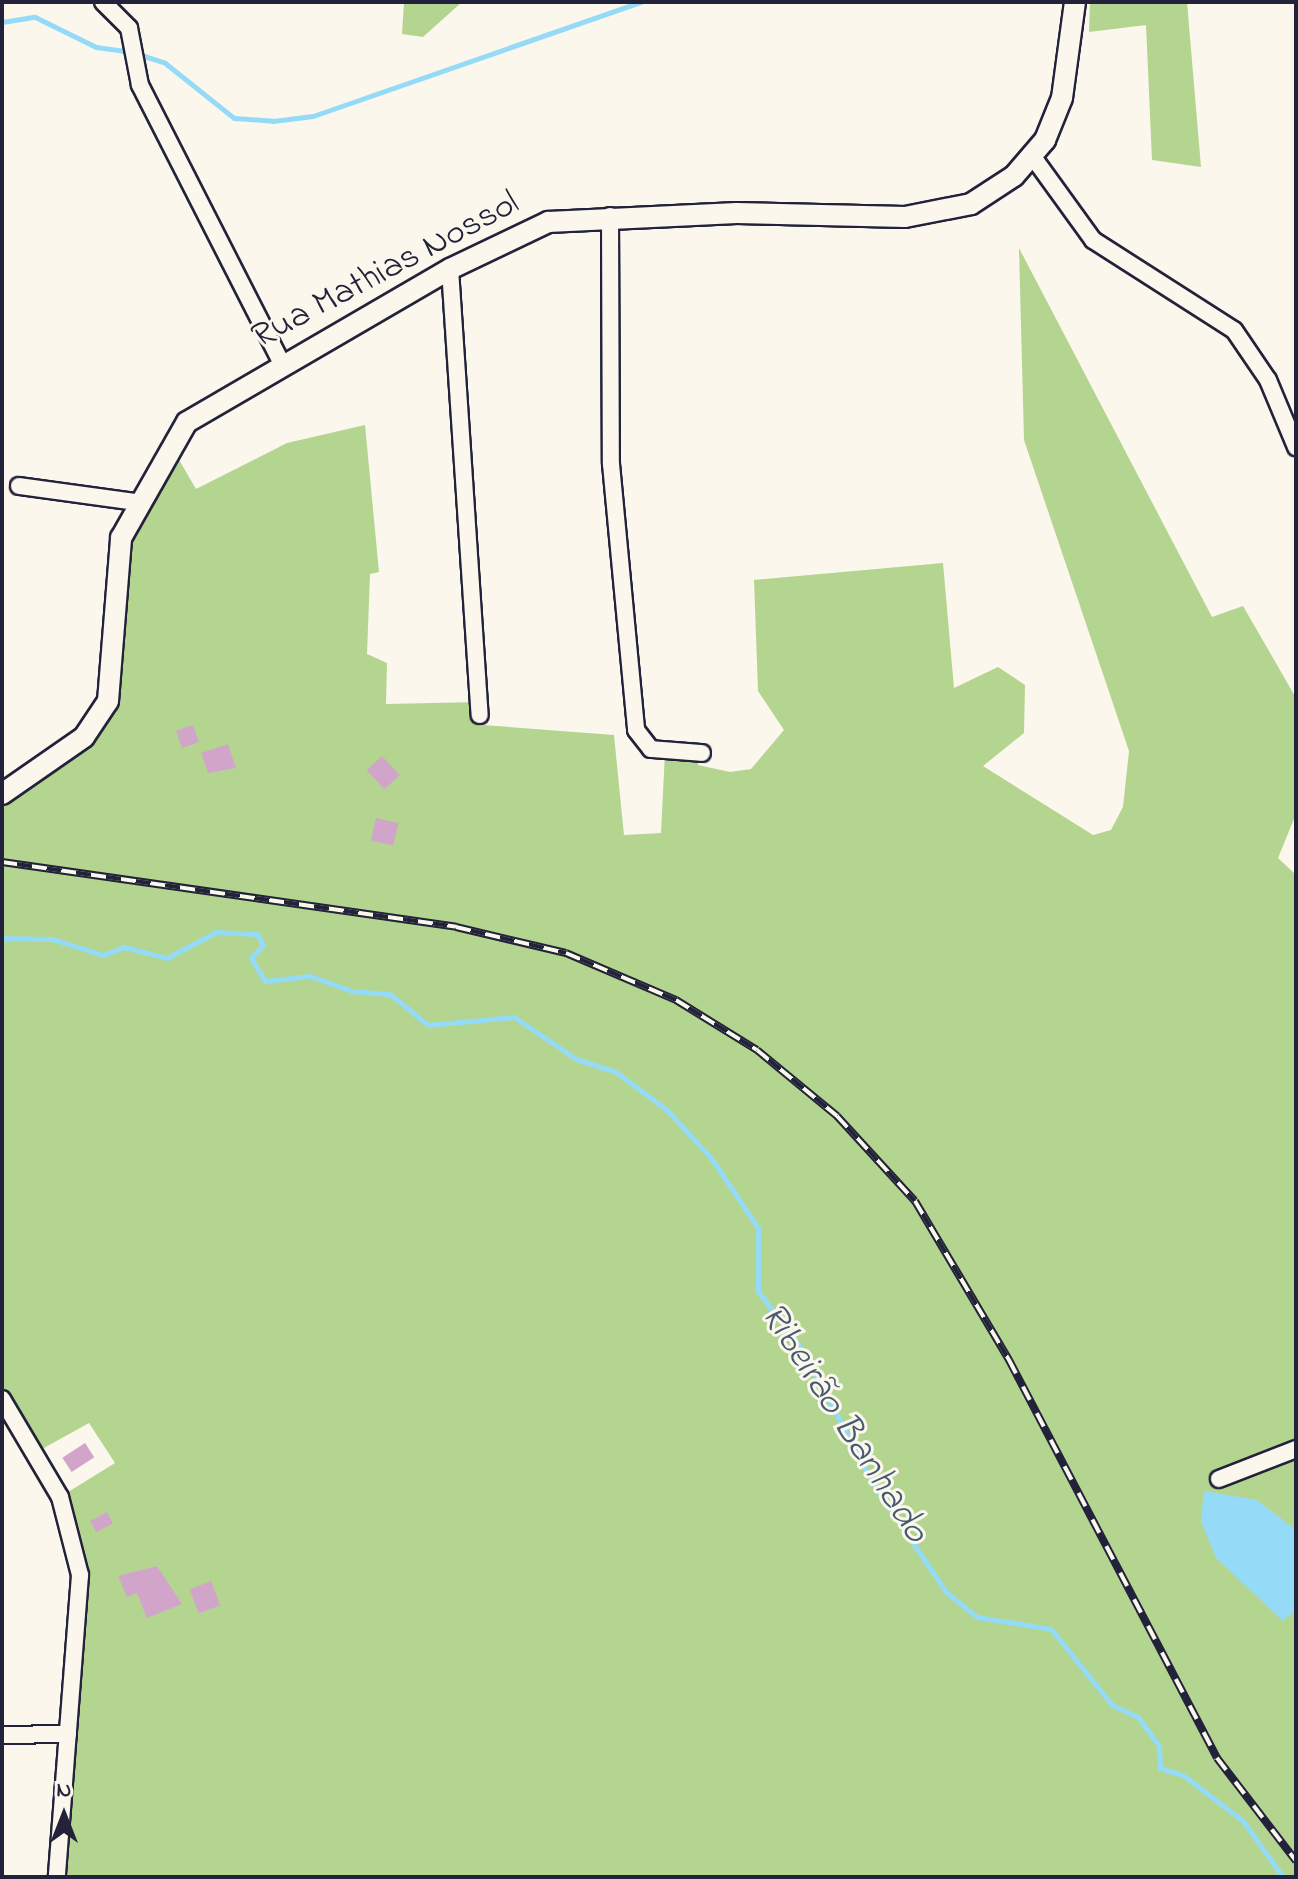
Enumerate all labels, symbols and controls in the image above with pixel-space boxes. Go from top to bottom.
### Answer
street label: Rua Mathias Nossol [245,182,527,360]
water label: Ribeirão Banhado [749,1296,937,1552]
north arrow [24,1775,104,1855]
text: N [57,1775,71,1807]

